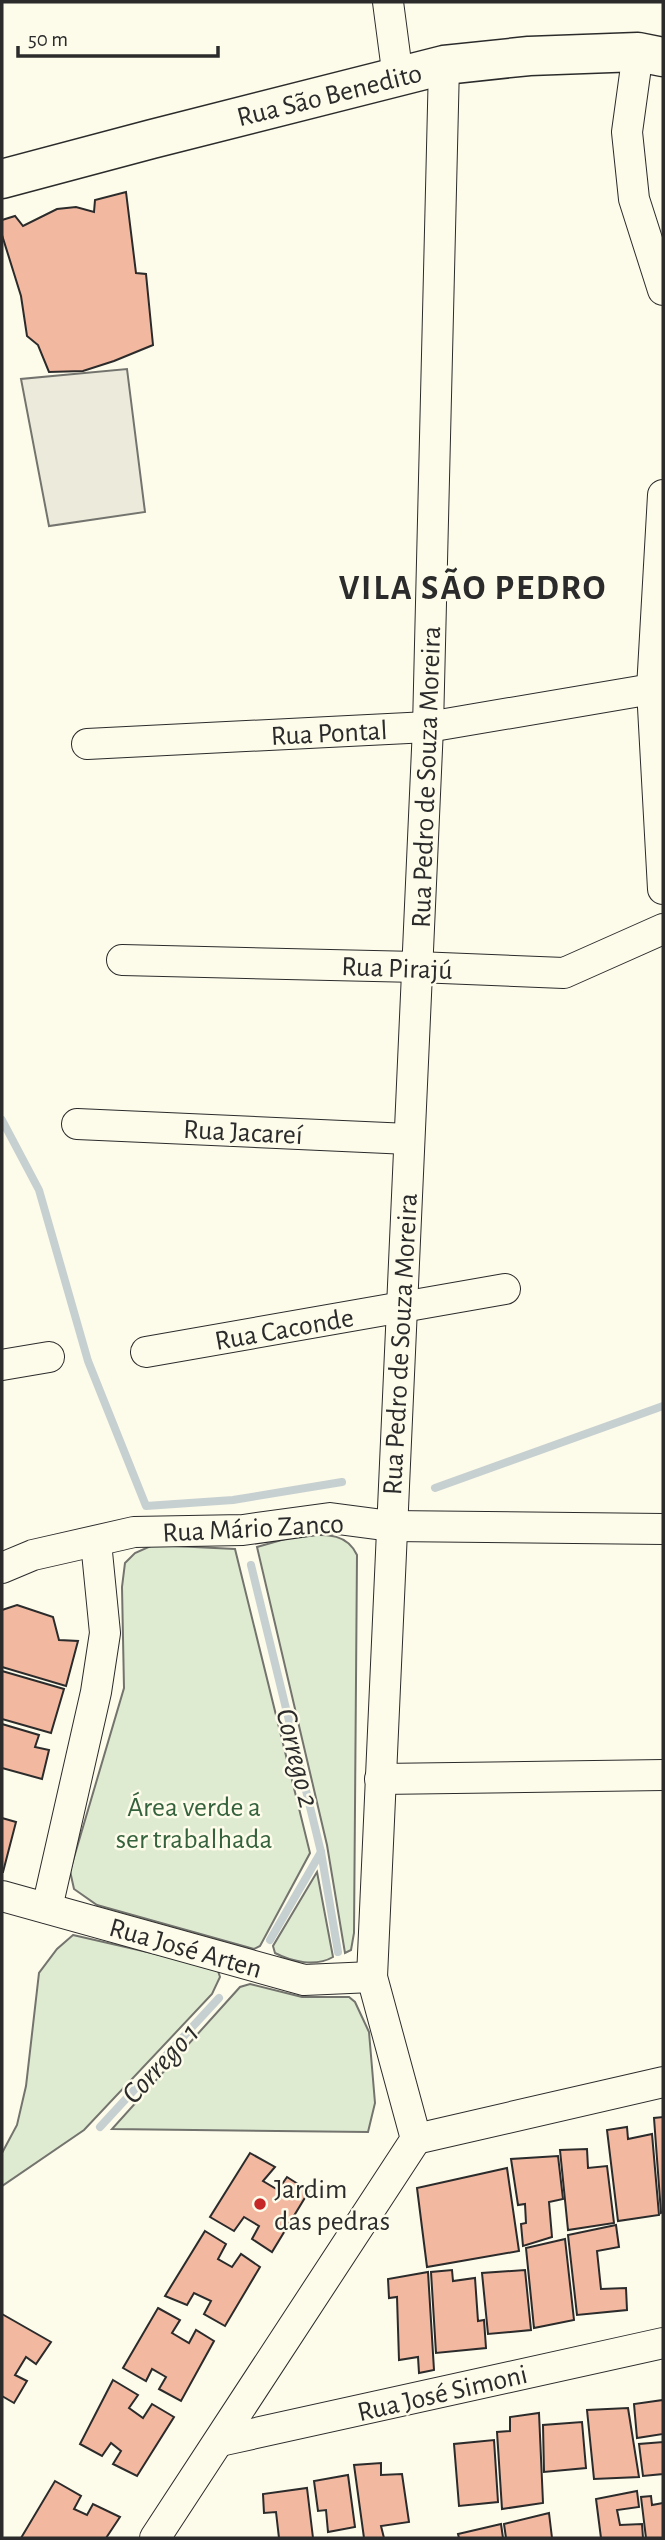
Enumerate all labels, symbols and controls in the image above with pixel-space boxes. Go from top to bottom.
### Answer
scale bar [18,14,217,58]
text: 50 m [28,29,68,50]
street label: Rua São Benedito [234,59,425,132]
district label: VILA SÃO PEDRO [339,567,607,606]
street label: Rua Pedro de Souza Moreira [408,626,446,929]
street label: Rua Pontal [270,717,388,751]
street label: Rua Pirajú [341,953,453,985]
street label: Rua Jacareí [182,1116,304,1150]
street label: Rua Pedro de Souza Moreira [379,1192,423,1496]
street label: Rua Caconde [213,1304,356,1356]
street label: Rua Mário Zanco [162,1510,345,1548]
water label: Corrego 2 [270,1706,324,1811]
park label: Área verde a ser trabalhada [116,1791,272,1854]
street label: Rua José Arten [106,1914,265,1984]
water label: Corrego 1 [116,2018,205,2110]
place label: Jardim das pedras [274,2176,390,2236]
marker: Jardim das pedras [252,2196,268,2212]
street label: Rua José Simoni [355,2361,530,2427]

